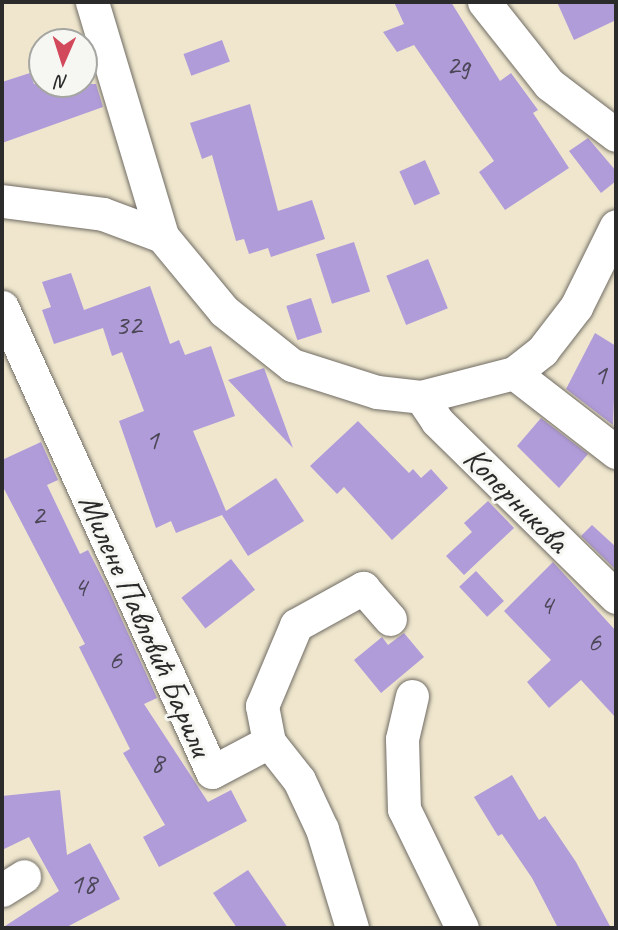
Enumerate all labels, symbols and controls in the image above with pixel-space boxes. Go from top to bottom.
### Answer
north arrow [28,28,98,98]
house number: 2g [446,46,470,82]
text: N [56,70,69,94]
house number: 32 [115,306,141,342]
house number: 1 [593,356,607,392]
house number: 1 [145,421,159,457]
street label: Коперникова [455,439,577,561]
street label: Милене Павловић Барили [70,489,220,761]
house number: 2 [31,496,45,532]
house number: 4 [73,568,87,604]
house number: 4 [539,586,553,622]
house number: 6 [587,623,601,659]
house number: 6 [108,641,122,677]
house number: 8 [150,744,164,780]
house number: 18 [70,865,96,901]

